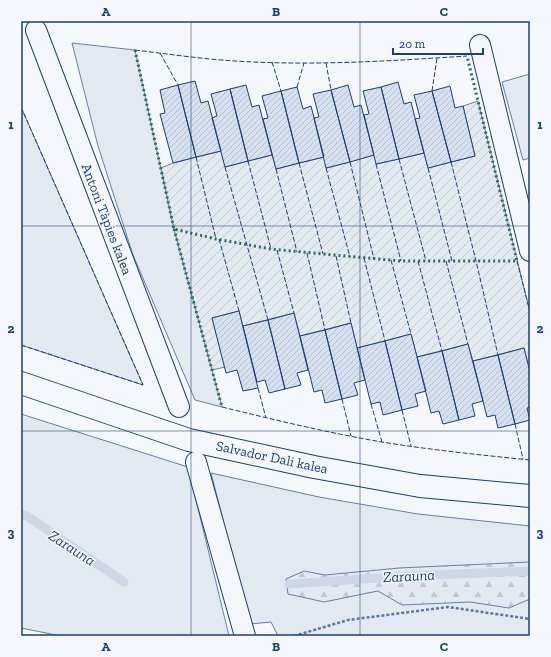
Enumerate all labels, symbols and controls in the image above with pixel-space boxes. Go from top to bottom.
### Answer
text: A [102,4,111,19]
text: B [272,4,280,19]
text: C [440,4,448,19]
scale bar [393,30,483,56]
text: 20 m [399,37,426,51]
text: 1 [8,117,14,132]
text: 1 [537,117,543,132]
street label: Antoni Tàpies kalea [77,161,136,278]
text: 2 [8,321,15,336]
text: 2 [537,321,544,336]
street label: Salvador Dali kalea [214,437,330,478]
text: 3 [8,525,15,540]
text: 3 [537,525,544,540]
water label: Zarauna [45,526,99,570]
water label: Zarauna [383,566,435,586]
text: A [102,639,111,654]
text: B [272,639,280,654]
text: C [440,639,448,654]

